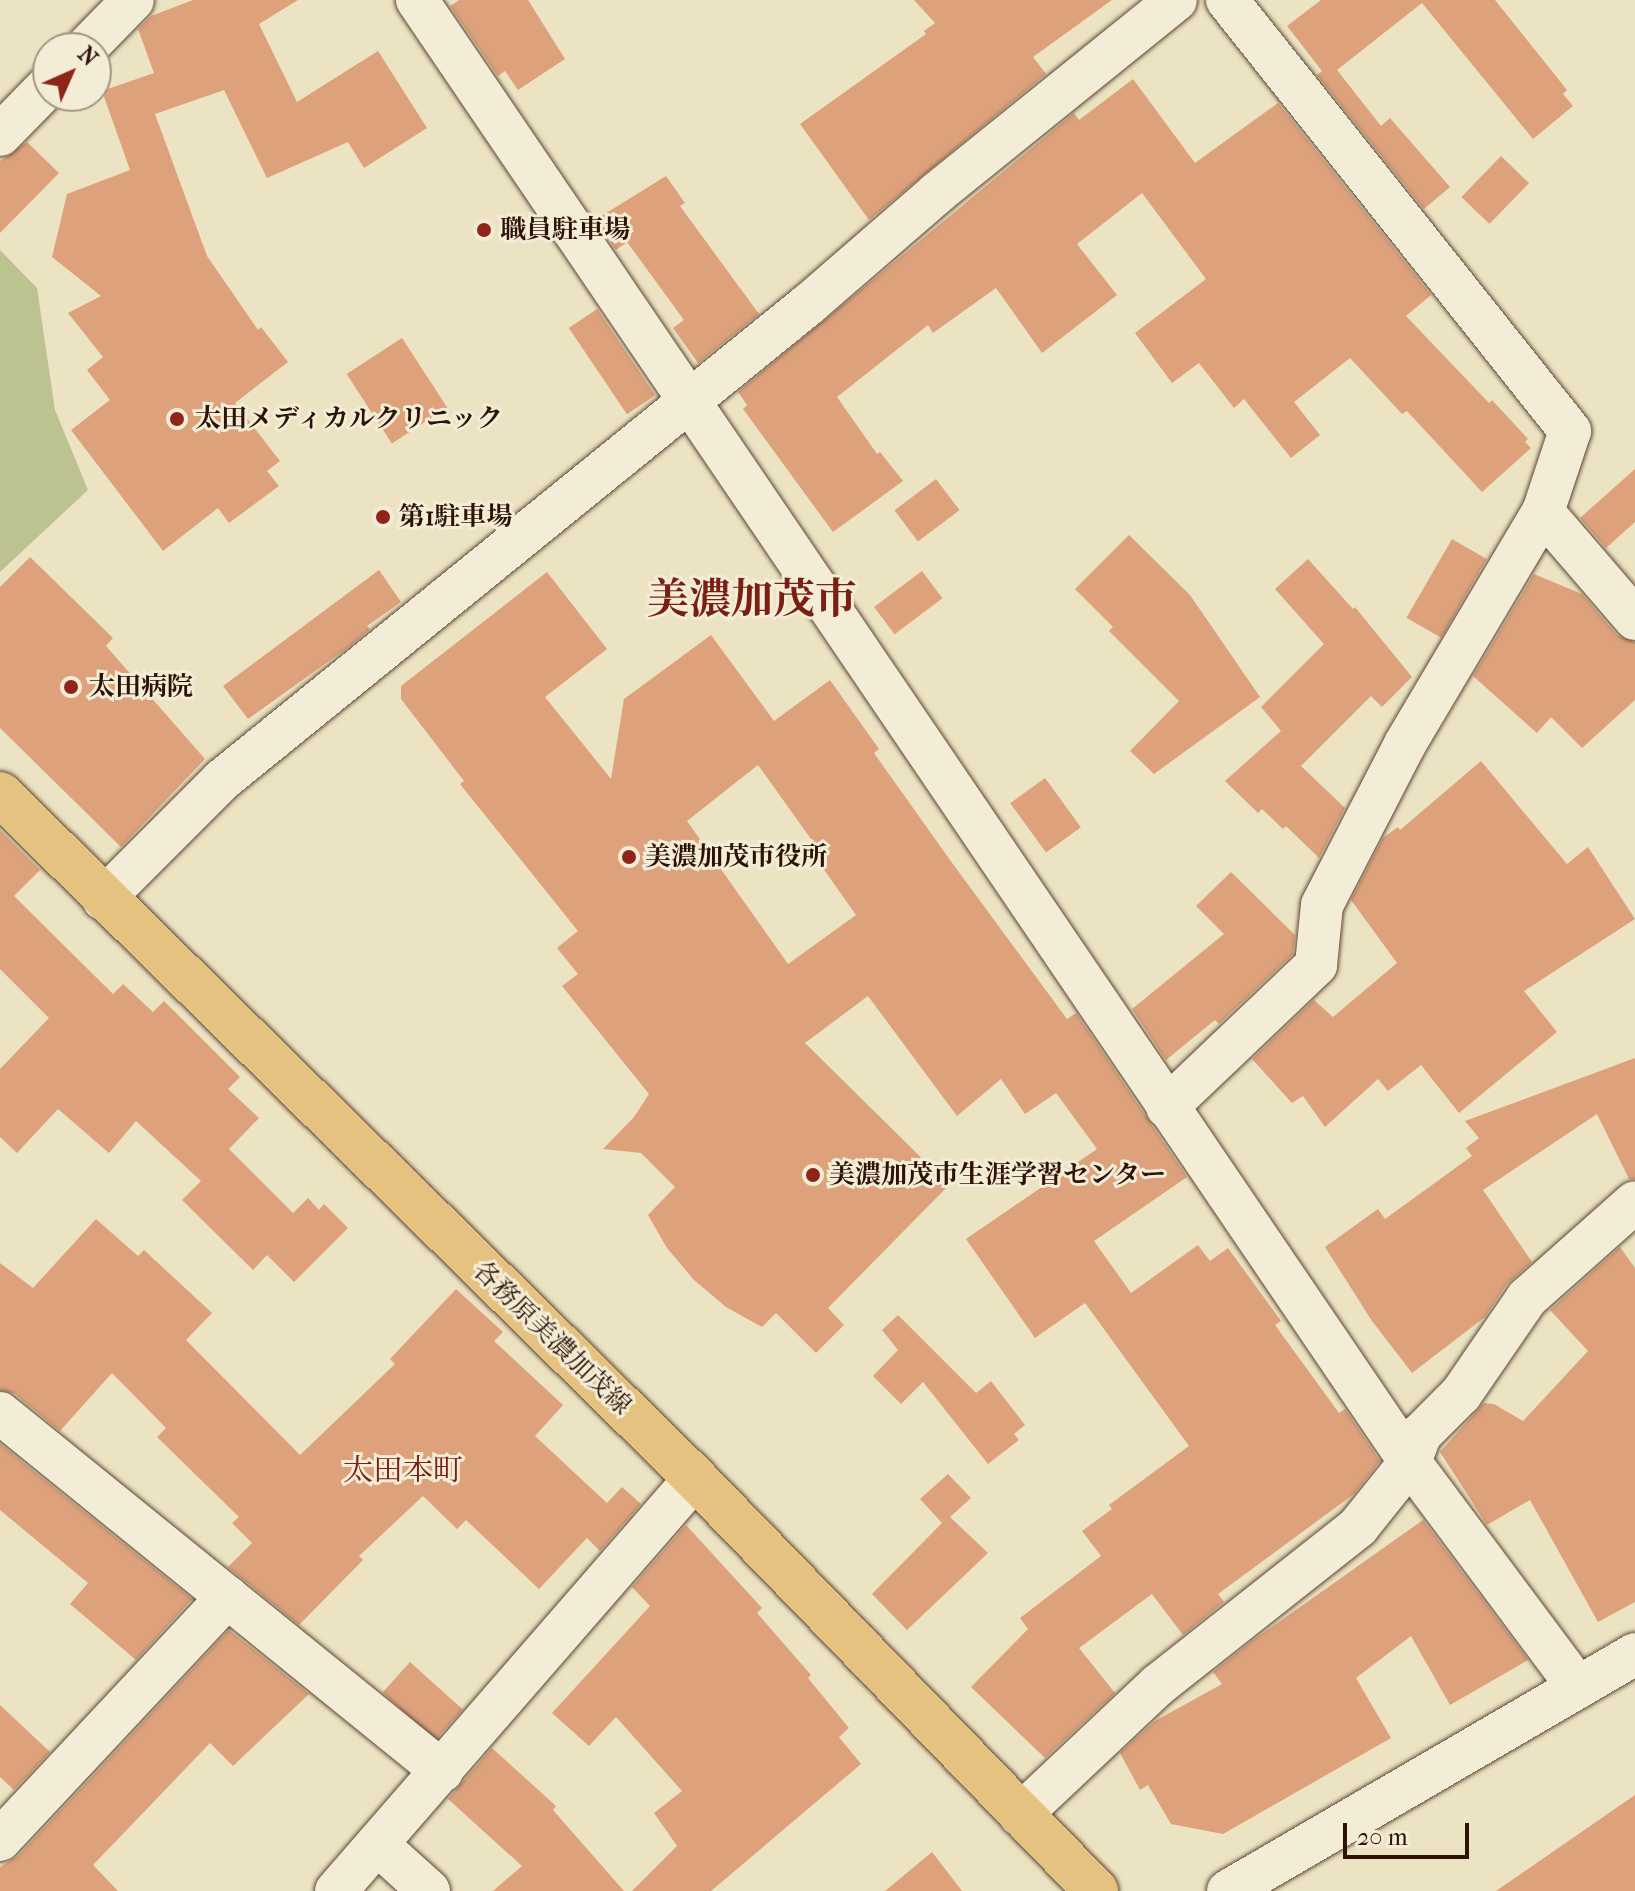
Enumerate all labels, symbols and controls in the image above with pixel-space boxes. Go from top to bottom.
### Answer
north arrow [32,32,112,112]
text: N [72,41,103,72]
place label: 職員駐車場 [500,214,630,246]
marker: 職員駐車場 [475,221,493,239]
place label: 太田メディカルクリニック [195,403,507,435]
marker: 太田メディカルクリニック [166,408,188,430]
place label: 第1駐車場 [399,501,512,533]
marker: 第1駐車場 [374,508,392,526]
district label: 美濃加茂市 [647,575,857,625]
place label: 太田病院 [89,671,193,703]
marker: 太田病院 [60,676,82,698]
place label: 美濃加茂市役所 [645,841,827,873]
marker: 美濃加茂市役所 [620,848,638,866]
place label: 美濃加茂市生涯学習センター [829,1159,1167,1191]
marker: 美濃加茂市生涯学習センター [804,1166,822,1184]
street label: 各務原美濃加茂線 [466,1255,638,1421]
district label: 太田本町 [343,1453,463,1489]
scale bar [1347,1807,1473,1857]
text: 20 m [1357,1823,1408,1851]

